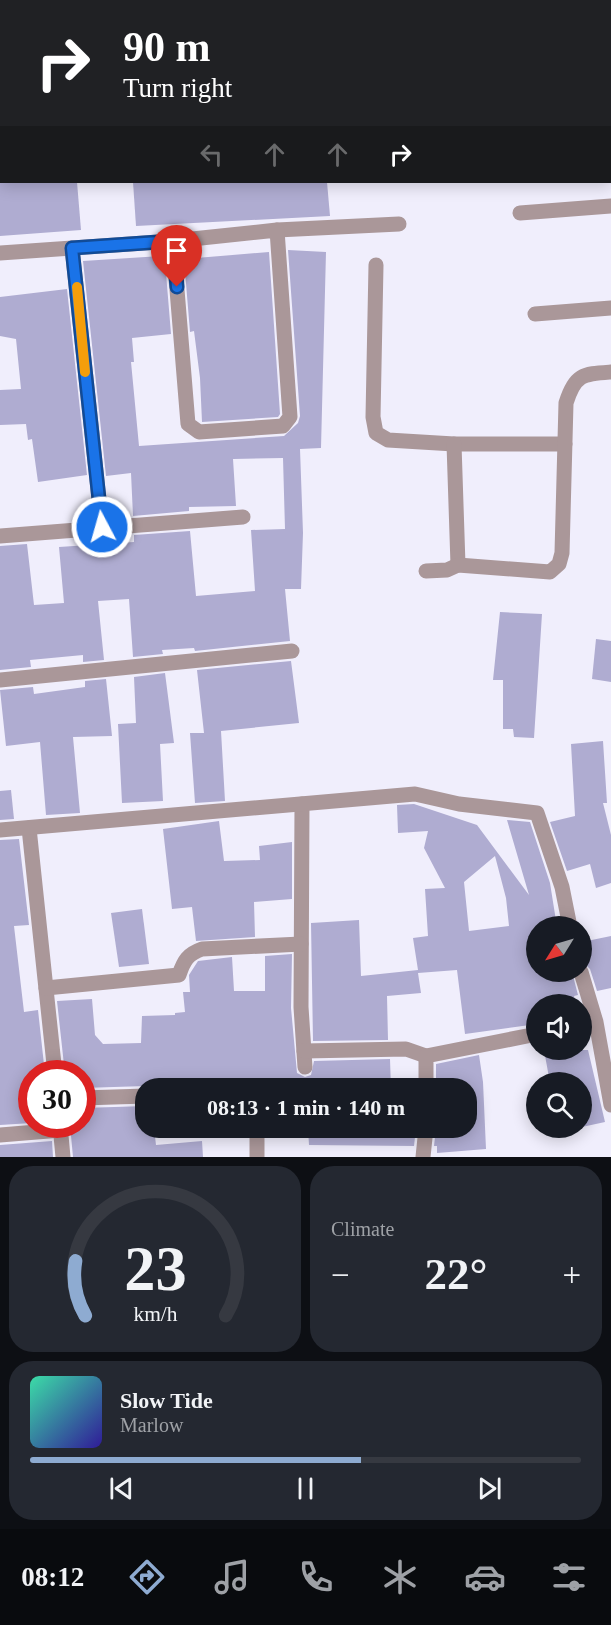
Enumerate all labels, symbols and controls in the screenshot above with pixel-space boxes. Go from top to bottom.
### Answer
icon: right [24,24,102,102]
text: 90 m [123,24,211,70]
text: Turn right [123,73,232,103]
icon: left [195,138,228,171]
icon: ahead [258,138,291,171]
icon: ahead [321,138,354,171]
icon: right [384,138,417,171]
pin [151,225,202,287]
icon: arrive [160,234,193,267]
position arrow [70,495,134,559]
north arrow [526,916,592,982]
map controls [526,916,592,1138]
button: sound [526,994,592,1060]
speed limit sign: 30 [18,1060,96,1138]
button: search [526,1072,592,1138]
text: 08:13 · 1 min · 140 m [207,1095,405,1120]
text: Climate [331,1218,394,1240]
text: 23 [124,1234,186,1303]
text: 22° [425,1249,488,1299]
text: − [331,1257,350,1293]
text: + [562,1257,581,1293]
text: km/h [133,1302,177,1326]
text: Slow Tide [120,1388,213,1413]
text: Marlow [120,1414,183,1436]
icon: previous [105,1472,138,1505]
icon: pause [289,1472,322,1505]
icon: next [473,1472,506,1505]
icon: directions [126,1556,168,1598]
icon: music [211,1556,253,1598]
icon: phone [295,1556,337,1598]
icon: climate [379,1556,421,1598]
icon: car [464,1556,506,1598]
icon: filters [548,1556,590,1598]
text: 08:12 [21,1562,84,1592]

